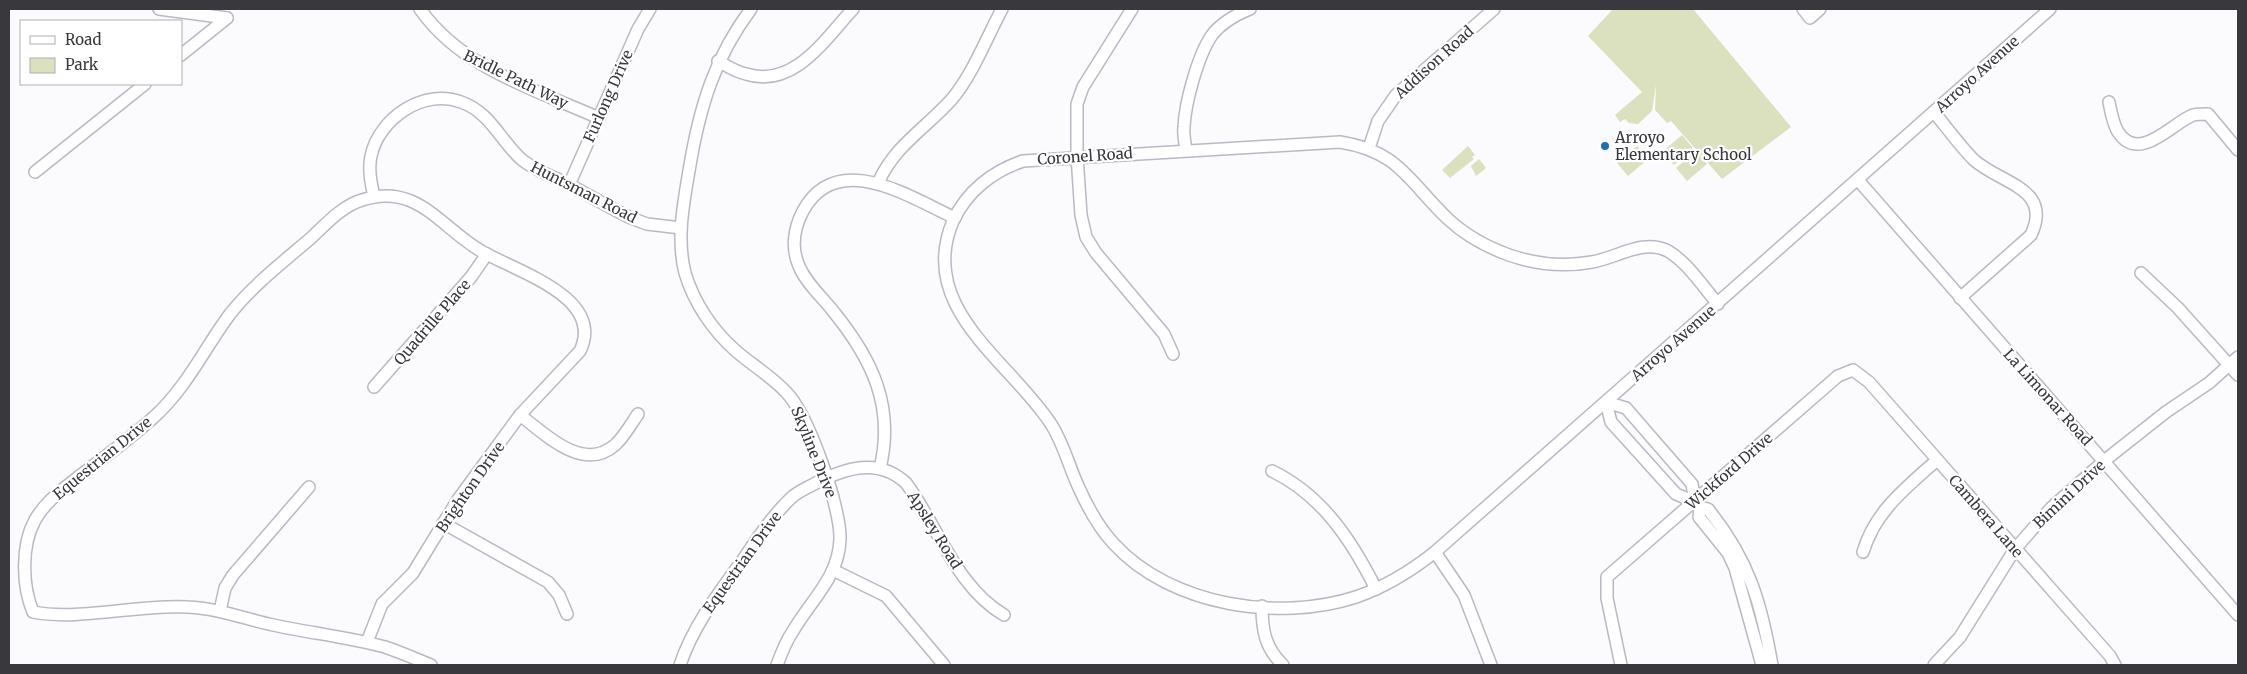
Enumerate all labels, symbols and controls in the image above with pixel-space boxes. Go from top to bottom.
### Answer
legend [20,20,182,85]
street label: Addison Road [1390,22,1477,103]
text: Road [65,30,101,49]
street label: Arroyo Avenue [1931,31,2023,117]
street label: Bridle Path Way [461,45,572,113]
street label: Furlong Drive [579,47,637,145]
text: Park [65,55,99,74]
place label: Arroyo Elementary School [1614,128,1752,164]
marker: Arroyo Elementary School [1599,140,1611,152]
street label: Coronel Road [1037,143,1133,169]
street label: Huntsman Road [528,157,640,227]
street label: Quadrille Place [390,275,475,369]
street label: Arroyo Avenue [1626,301,1719,386]
street label: La Limonar Road [2000,345,2096,449]
street label: Skyline Drive [787,404,841,500]
street label: Equestrian Drive [49,412,155,504]
street label: Wickford Drive [1681,428,1776,514]
street label: Brighton Drive [432,438,508,536]
street label: Bimini Drive [2029,456,2109,532]
street label: Cambera Lane [1945,471,2027,561]
street label: Apsley Road [903,487,966,572]
street label: Equestrian Drive [699,507,785,617]

